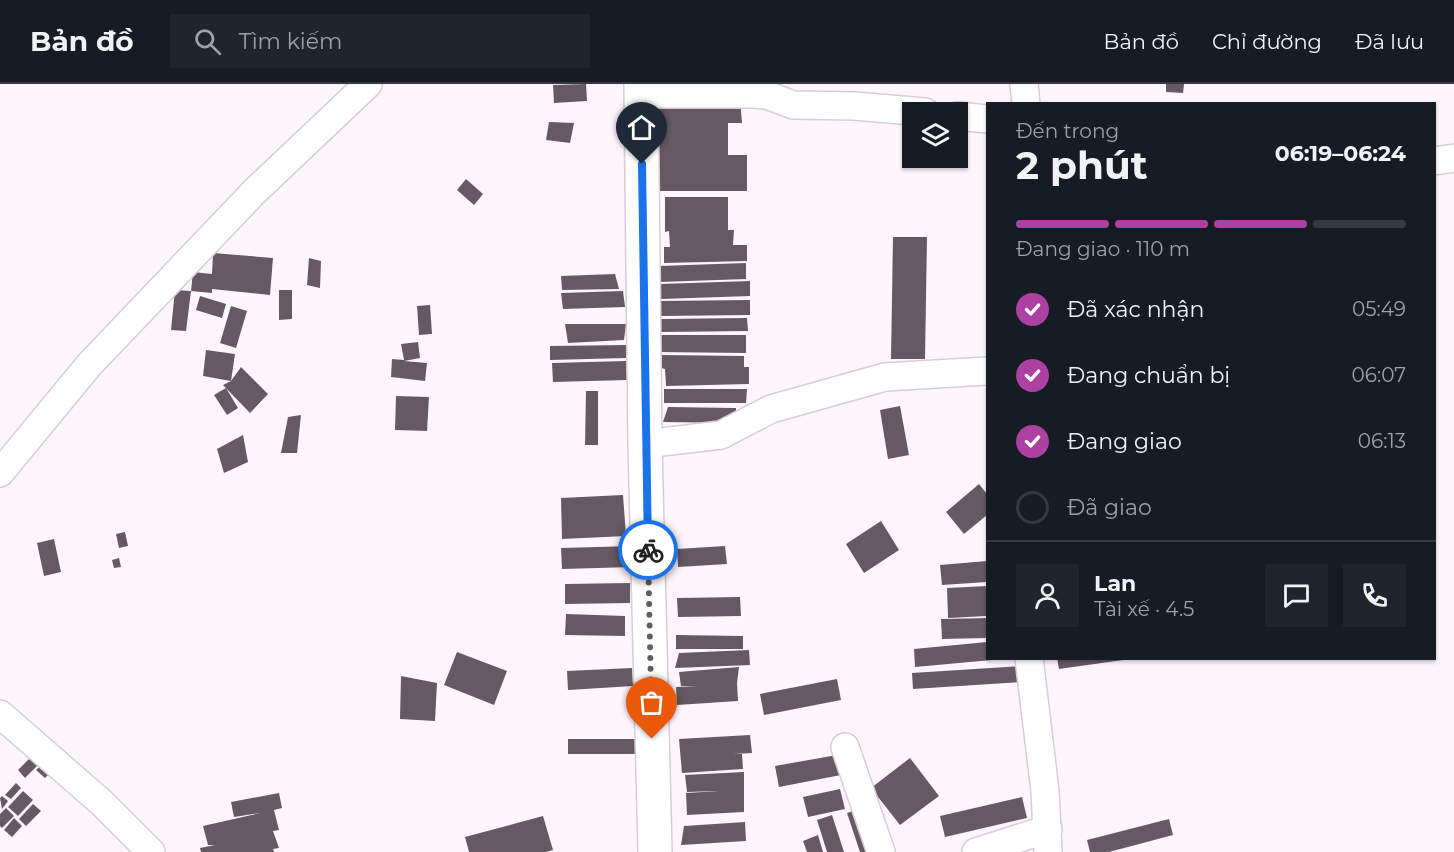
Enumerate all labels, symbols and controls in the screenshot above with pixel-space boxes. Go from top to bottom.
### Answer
search box [170,14,590,68]
text: Bản đồ [30,24,134,58]
icon: search [191,25,224,58]
text: Tìm kiếm [239,28,342,55]
text: Bản đồ [1104,29,1179,54]
text: Chỉ đường [1212,29,1322,54]
text: Đã lưu [1355,29,1424,54]
pin [616,102,667,164]
map controls [902,102,968,168]
button: layers [902,102,968,168]
icon: home [625,111,658,144]
text: Đến trong [1016,119,1119,143]
text: 06:19–06:24 [1275,140,1406,167]
text: 2 phút [1016,141,1148,189]
text: Đang giao · 110 m [1016,237,1190,261]
icon: check [1016,293,1049,326]
text: Đã xác nhận [1067,296,1204,323]
text: 05:49 [1352,297,1406,321]
icon: check [1016,359,1049,392]
text: Đang chuẩn bị [1067,362,1230,389]
text: 06:07 [1351,363,1406,387]
icon: check [1016,425,1049,458]
text: Đang giao [1067,428,1182,455]
text: 06:13 [1358,429,1406,453]
text: Đã giao [1067,494,1152,521]
courier [618,520,678,580]
icon: bike [632,534,665,567]
button: person [1016,564,1079,627]
button: chat [1265,564,1328,627]
button: phone [1343,564,1406,627]
text: Lan [1094,570,1136,597]
text: Tài xế · 4.5 [1094,597,1194,621]
pin [626,677,677,739]
icon: bag [635,686,668,719]

